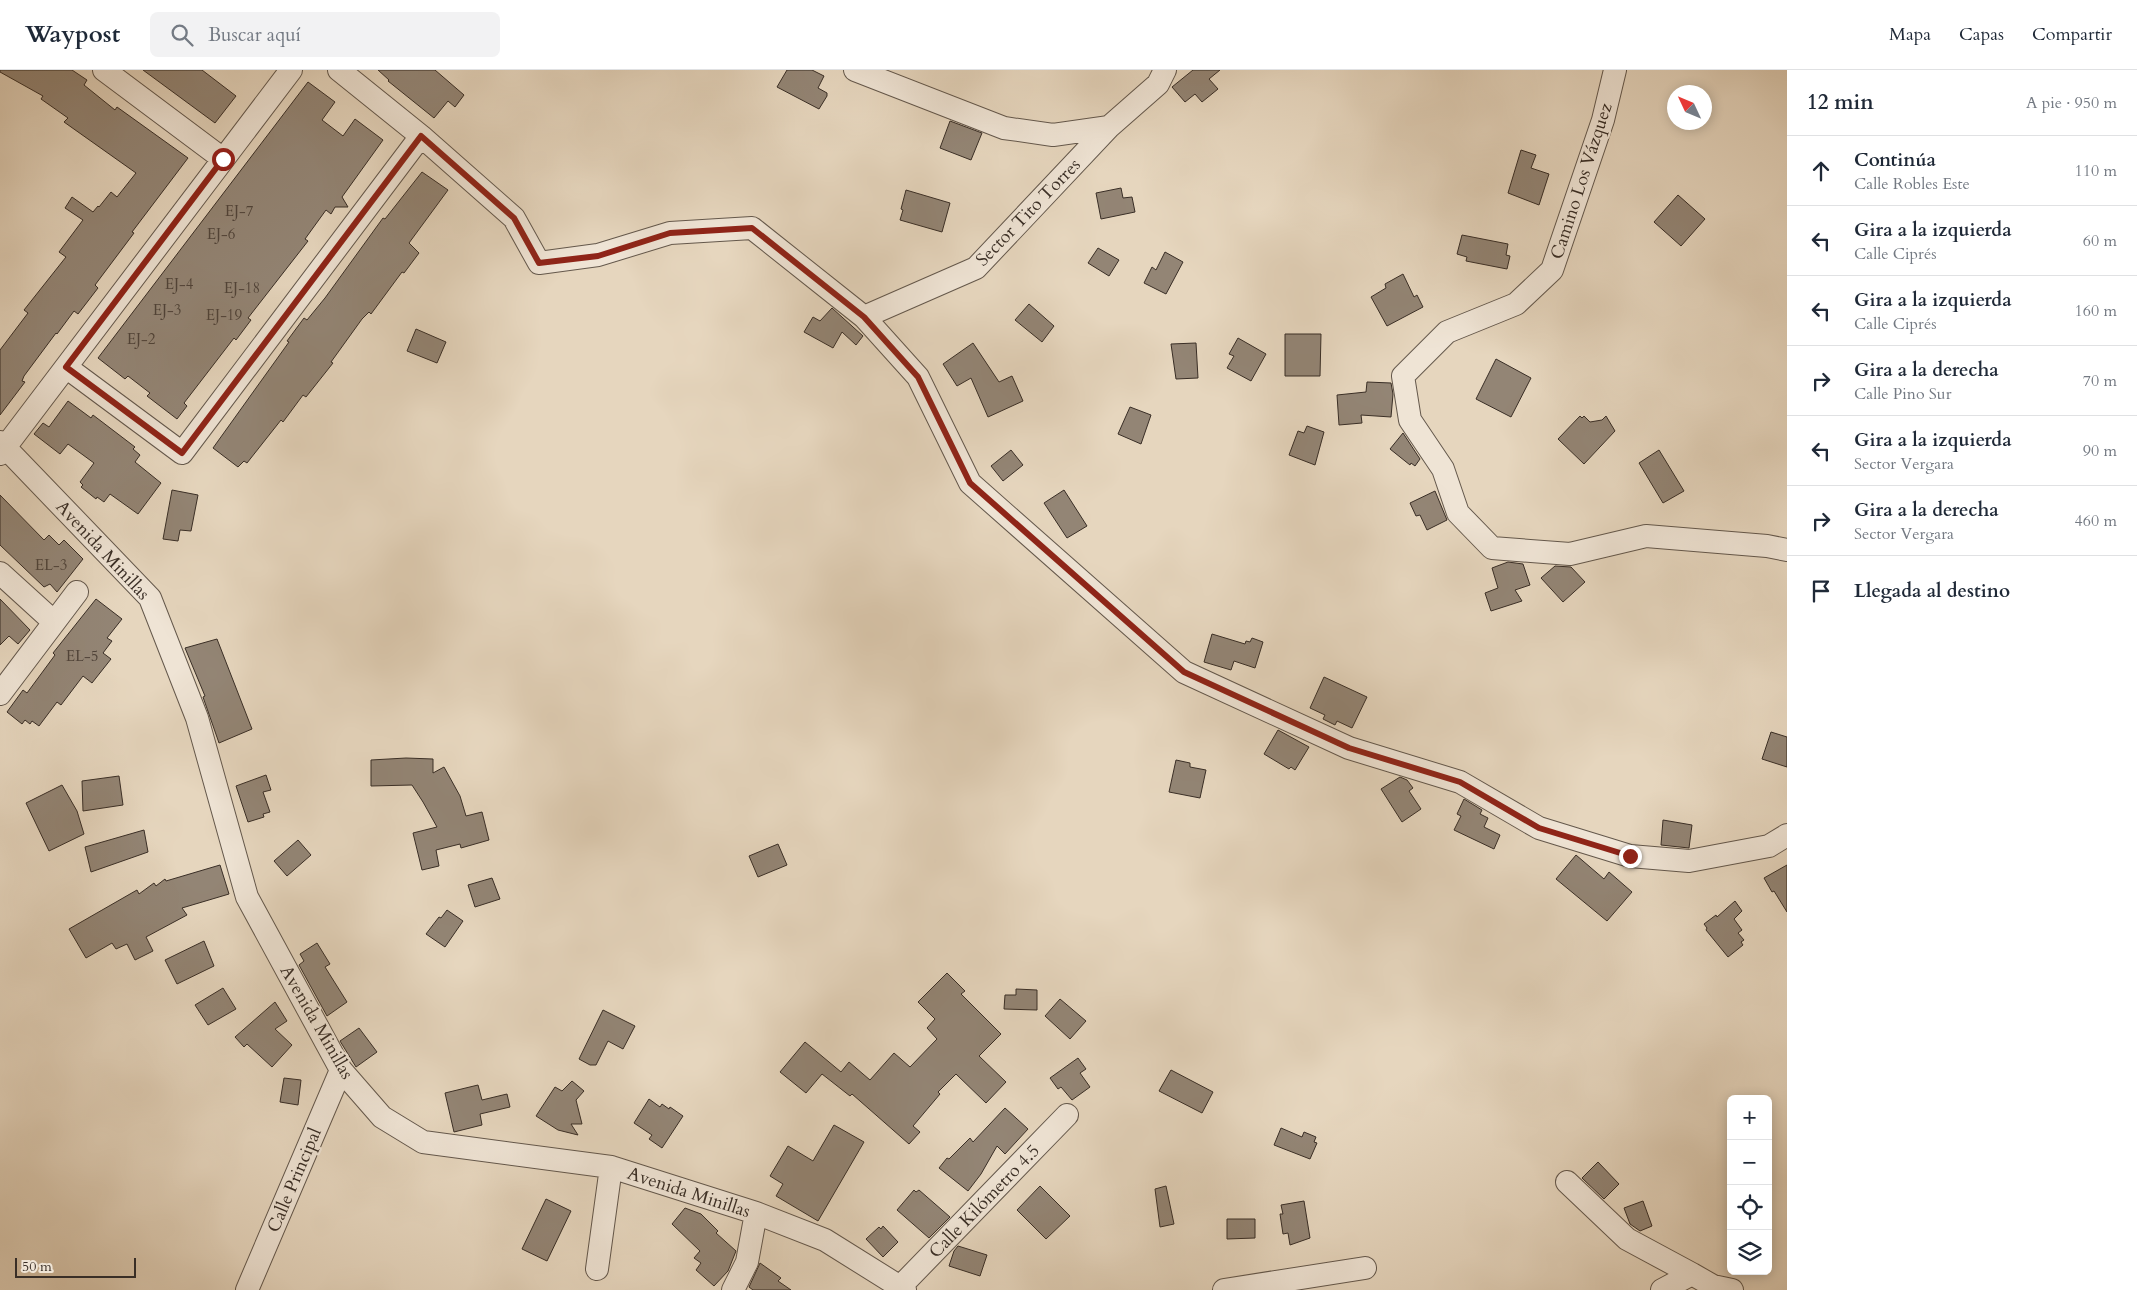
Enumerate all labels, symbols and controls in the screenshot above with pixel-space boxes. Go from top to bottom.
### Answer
search box [150,12,500,57]
text: Waypost [25,18,120,51]
icon: search [168,21,196,49]
text: Buscar aquí [208,22,301,48]
text: Mapa [1889,22,1931,47]
text: Capas [1959,22,2004,47]
text: Compartir [2032,22,2112,47]
north arrow [1667,85,1712,130]
text: 12 min [1807,88,1874,117]
text: A pie · 950 m [2026,92,2117,114]
street label: Camino Los Vázquez [1544,100,1619,262]
text: Continúa [1854,147,1936,173]
route start [212,148,235,171]
street label: Sector Tito Torres [970,153,1086,272]
icon: ahead [1807,157,1835,185]
text: 110 m [2075,160,2117,182]
text: Calle Robles Este [1854,173,1970,195]
house number: EJ-7 [225,201,254,221]
text: Gira a la izquierda [1854,217,2012,243]
house number: EJ-6 [207,224,236,244]
icon: left [1807,227,1835,255]
text: 60 m [2083,230,2117,252]
text: Calle Ciprés [1854,243,1937,265]
house number: EJ-4 [165,274,194,294]
house number: EJ-18 [224,278,260,298]
text: Gira a la izquierda [1854,287,2012,313]
icon: left [1807,297,1835,325]
house number: EJ-3 [153,300,181,320]
text: 160 m [2075,300,2117,322]
house number: EJ-19 [206,305,243,325]
text: Calle Ciprés [1854,313,1937,335]
house number: EJ-2 [127,329,156,349]
text: Gira a la derecha [1854,357,1999,383]
icon: right [1807,367,1835,395]
text: 70 m [2083,370,2117,392]
text: Calle Pino Sur [1854,383,1951,405]
text: Gira a la izquierda [1854,427,2012,453]
icon: left [1807,437,1835,465]
text: 90 m [2083,440,2117,462]
text: Sector Vergara [1854,453,1954,475]
street label: Avenida Minillas [50,495,155,606]
text: Gira a la derecha [1854,497,1999,523]
icon: right [1807,507,1835,535]
text: 460 m [2075,510,2117,532]
text: Sector Vergara [1854,523,1954,545]
house number: EL-3 [35,555,67,575]
icon: arrive [1807,577,1835,605]
text: Llegada al destino [1854,578,2010,604]
house number: EL-5 [66,646,98,666]
route end [1619,845,1642,868]
street label: Avenida Minillas [274,961,359,1084]
map controls [1727,1095,1772,1275]
button: + [1727,1095,1772,1140]
street label: Calle Principal [261,1124,328,1236]
street label: Calle Kilómetro 4.5 [923,1139,1045,1264]
button: − [1727,1140,1772,1185]
street label: Avenida Minillas [624,1161,754,1224]
button: locate [1727,1185,1772,1230]
button: layers [1727,1230,1772,1275]
scale bar [15,1255,136,1278]
text: 50 m [22,1257,52,1276]

